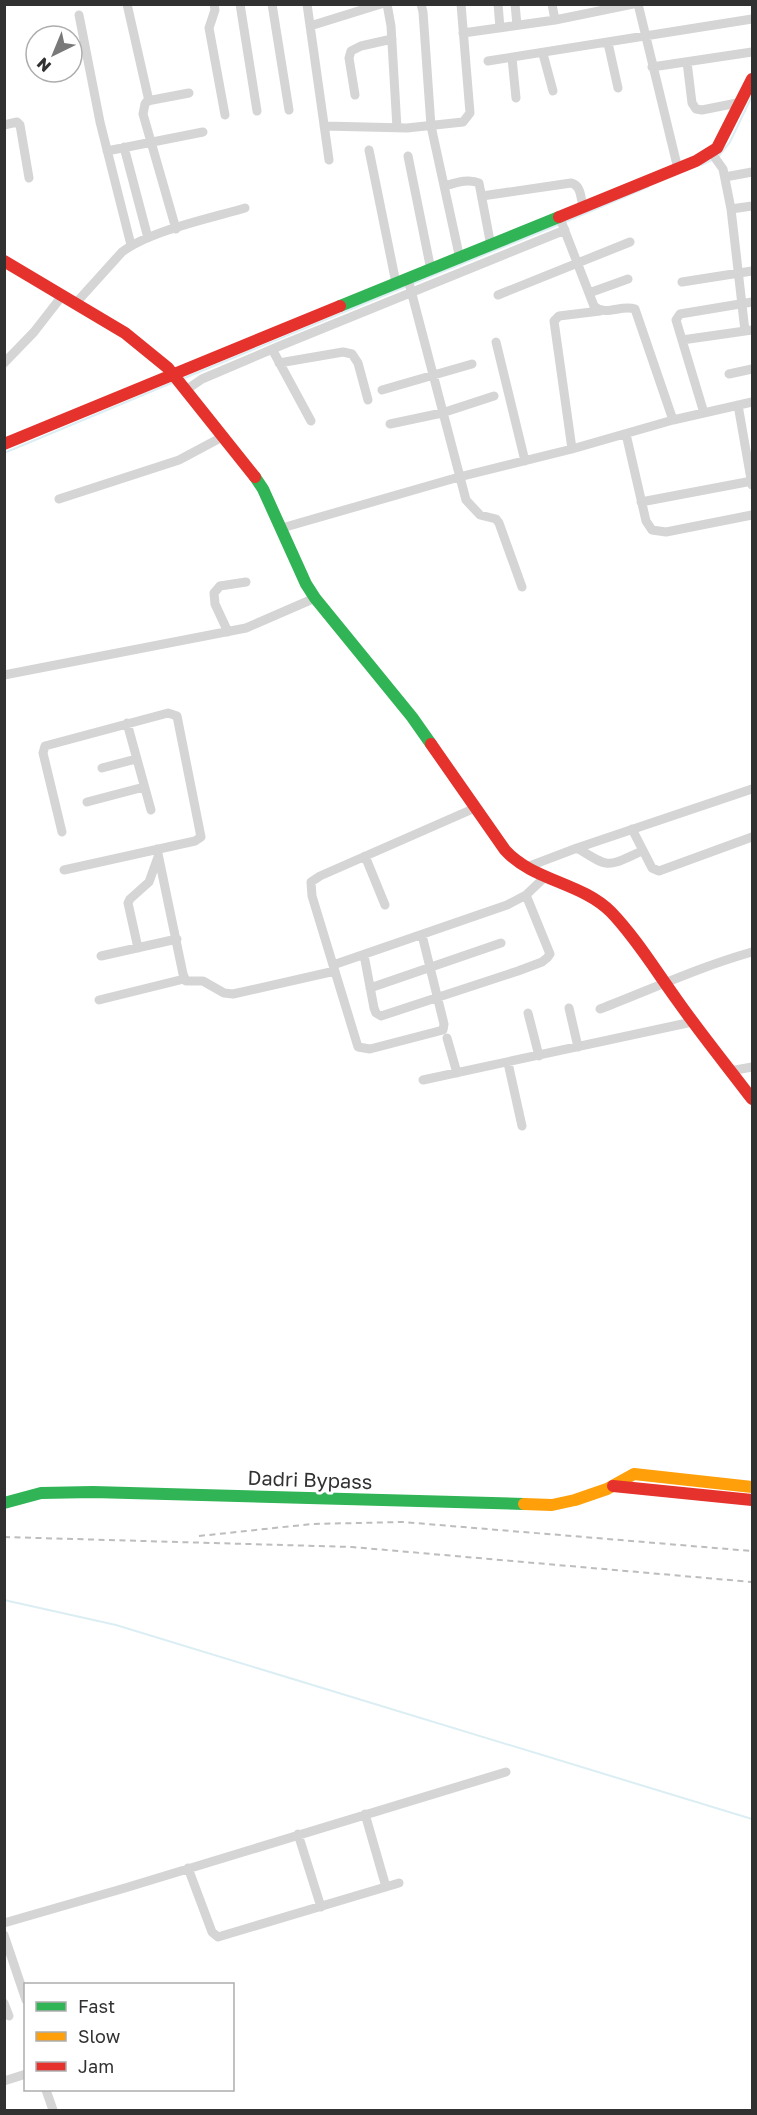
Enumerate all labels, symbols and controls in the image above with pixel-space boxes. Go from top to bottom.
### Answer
north arrow [24,24,84,84]
text: N [32,54,55,76]
street label: Dadri Bypass [247,1465,373,1493]
legend [24,1983,234,2091]
text: Fast [78,1995,115,2017]
text: Slow [78,2025,121,2047]
text: Jam [78,2055,114,2077]

